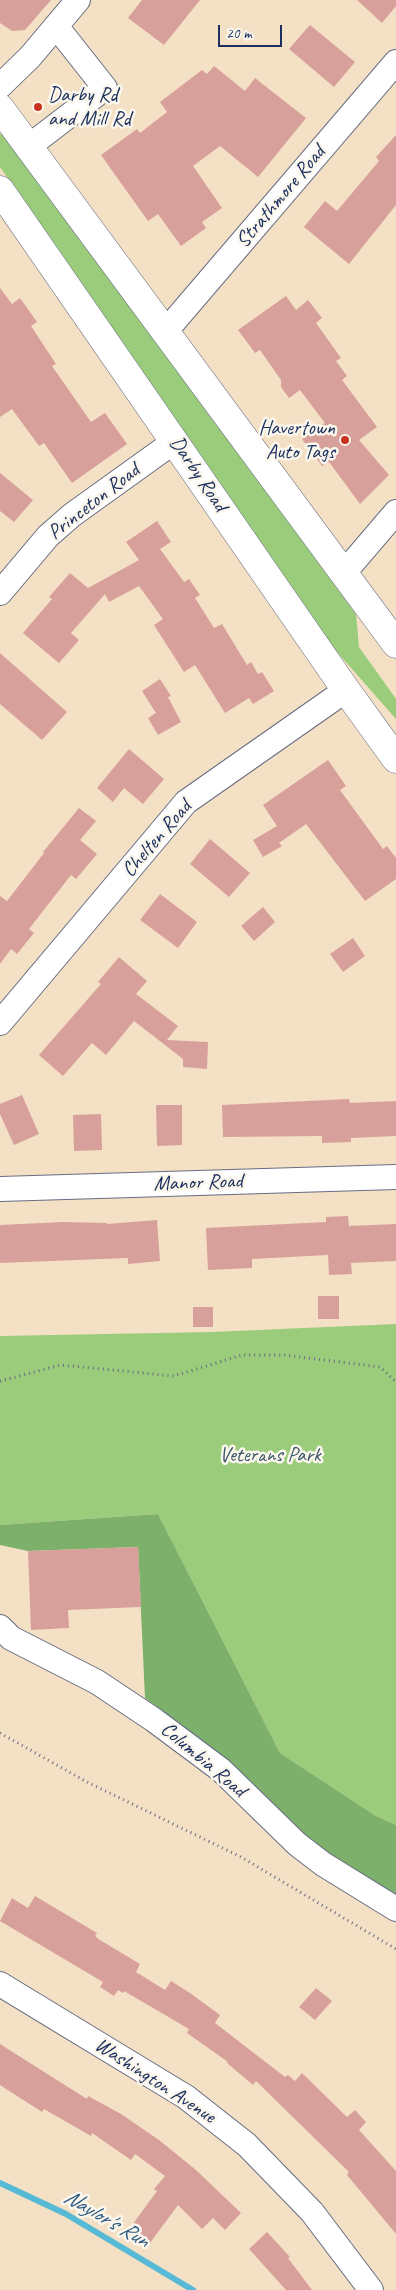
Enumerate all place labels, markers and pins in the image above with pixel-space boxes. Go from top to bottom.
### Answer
place label: Darby Rd and Mill Rd [48,82,131,132]
marker: Darby Rd and Mill Rd [32,101,44,113]
place label: Havertown Auto Tags [258,415,335,465]
marker: Havertown Auto Tags [339,434,351,446]

